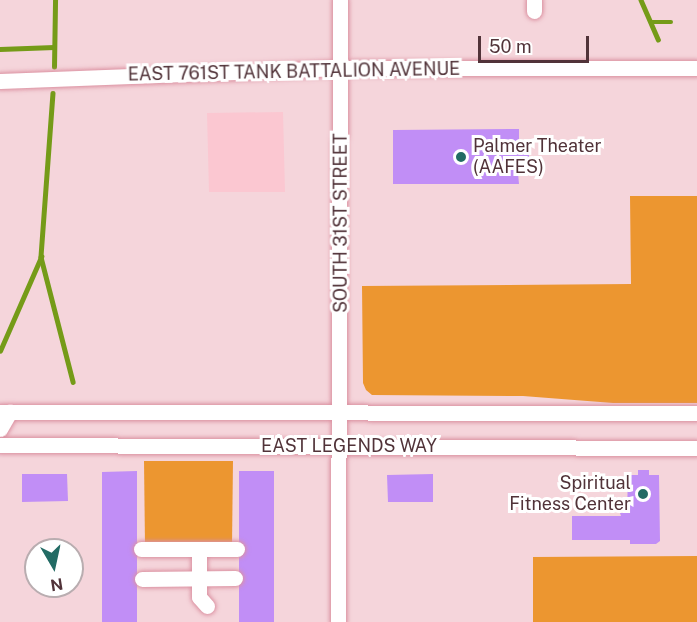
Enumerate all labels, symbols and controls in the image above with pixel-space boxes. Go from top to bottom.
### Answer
scale bar [481,24,592,62]
text: 50 m [489,36,532,57]
street label: EAST 761ST TANK BATTALION AVENUE [128,58,460,86]
street label: SOUTH 31ST STREET [330,133,352,313]
place label: Palmer Theater (AAFES) [473,136,601,178]
marker: Palmer Theater (AAFES) [454,150,468,164]
street label: EAST LEGENDS WAY [261,435,437,457]
place label: Spiritual Fitness Center [509,473,631,516]
marker: Spiritual Fitness Center [636,487,650,501]
north arrow [24,538,84,598]
text: N [49,574,64,595]

